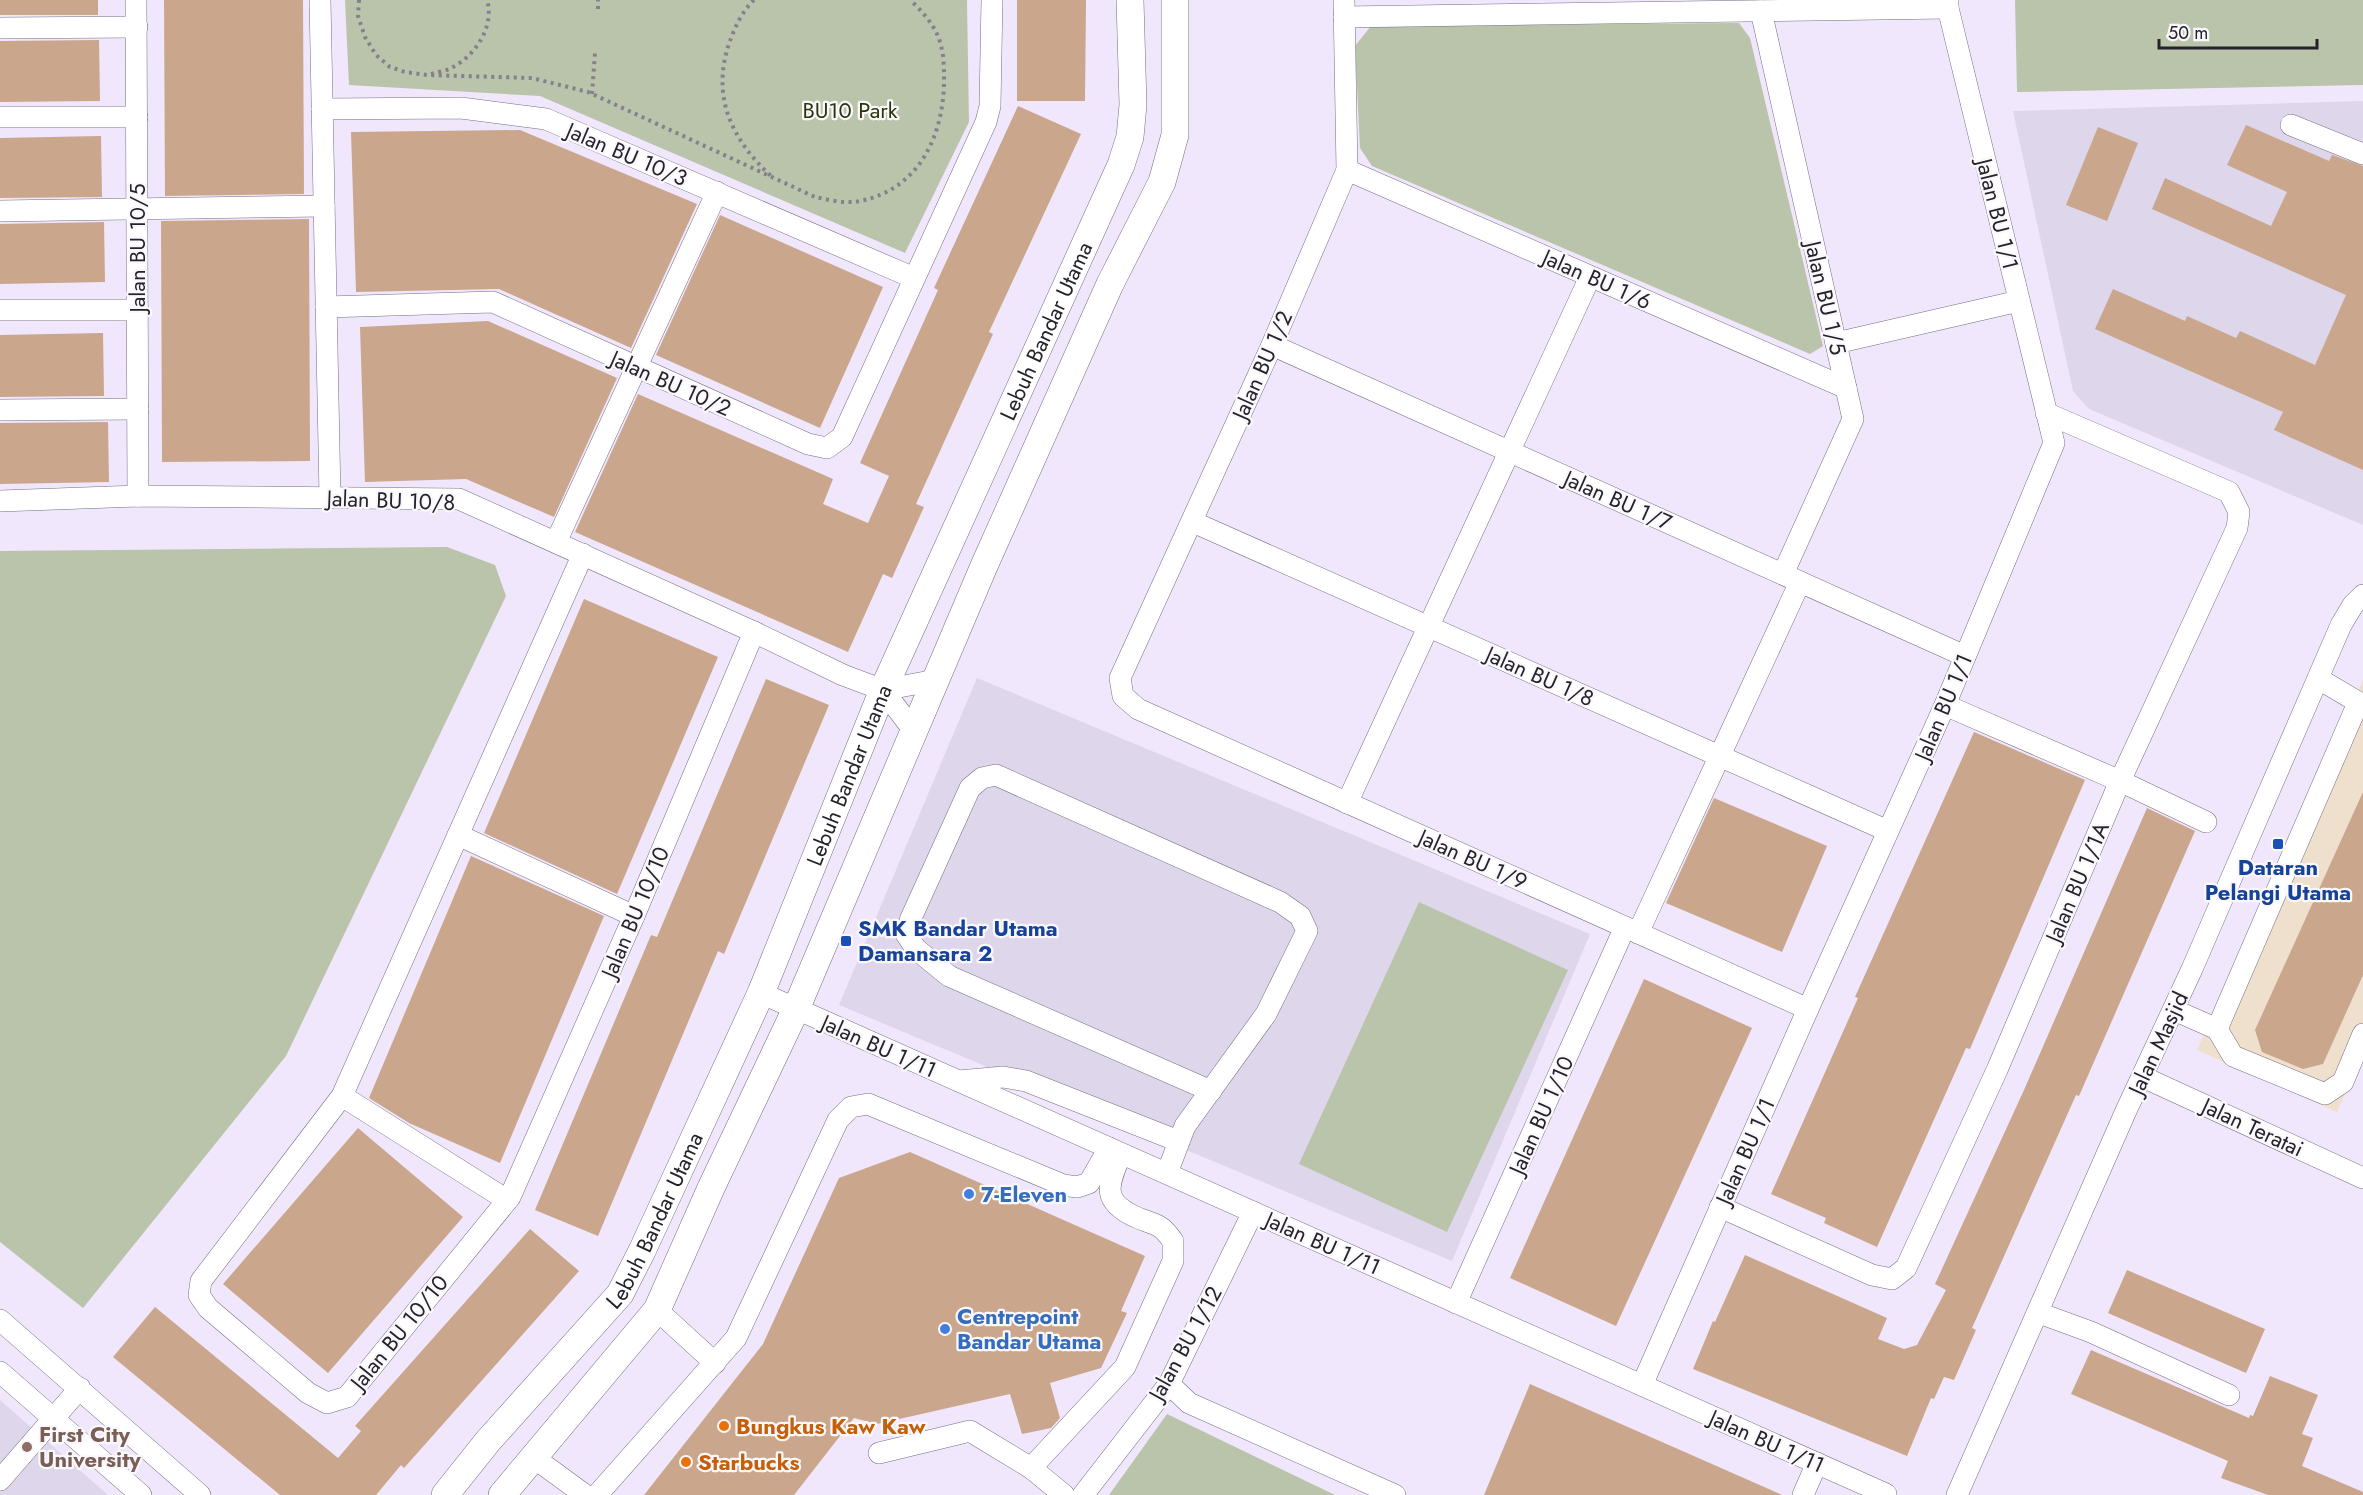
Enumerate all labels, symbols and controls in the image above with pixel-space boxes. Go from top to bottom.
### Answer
scale bar [2159,12,2316,50]
text: 50 m [2168,20,2208,46]
park label: BU10 Park [803,94,898,126]
street label: Jalan BU 10/3 [559,113,693,194]
street label: Jalan BU 1/1 [1968,152,2027,273]
street label: Jalan BU 10/5 [121,183,153,316]
street label: Jalan BU 1/5 [1797,235,1855,358]
street label: Lebuh Bandar Utama [991,236,1100,425]
street label: Jalan BU 1/6 [1535,240,1657,317]
street label: Jalan BU 1/2 [1223,305,1300,427]
street label: Jalan BU 10/2 [603,341,737,424]
street label: Jalan BU 1/7 [1556,461,1677,538]
street label: Jalan BU 10/8 [323,482,456,518]
street label: Jalan BU 1/8 [1478,637,1599,714]
street label: Jalan BU 1/1 [1905,649,1980,768]
street label: Lebuh Bandar Utama [798,680,900,870]
street label: Jalan BU 1/1A [2036,816,2117,950]
street label: Jalan BU 1/9 [1411,820,1533,897]
marker: Dataran Pelangi Utama [2271,837,2285,851]
street label: Jalan BU 10/10 [592,841,677,985]
place label: Dataran Pelangi Utama [2205,851,2351,908]
place label: SMK Bandar Utama Damansara 2 [858,912,1058,969]
marker: SMK Bandar Utama Damansara 2 [839,934,853,948]
street label: Jalan Masjid [2119,986,2196,1103]
street label: Jalan BU 1/11 [813,1005,942,1086]
street label: Jalan BU 1/10 [1499,1051,1581,1182]
street label: Jalan Teratai [2194,1088,2309,1164]
street label: Jalan BU 1/1 [1706,1093,1783,1212]
street label: Lebuh Bandar Utama [598,1127,711,1316]
place label: 7-Eleven [981,1178,1067,1210]
marker: 7-Eleven [962,1187,976,1201]
street label: Jalan BU 1/11 [1257,1202,1386,1283]
street label: Jalan BU 10/10 [341,1268,455,1399]
street label: Jalan BU 1/12 [1139,1280,1230,1408]
place label: Centrepoint Bandar Utama [957,1300,1101,1357]
marker: Centrepoint Bandar Utama [938,1322,952,1336]
street label: Jalan BU 1/11 [1701,1400,1830,1481]
place label: Bungkus Kaw Kaw [736,1410,926,1442]
place label: First City University [39,1418,141,1475]
marker: Bungkus Kaw Kaw [717,1419,731,1433]
marker: First City University [20,1440,34,1454]
place label: Starbucks [698,1446,799,1478]
marker: Starbucks [679,1455,693,1469]

